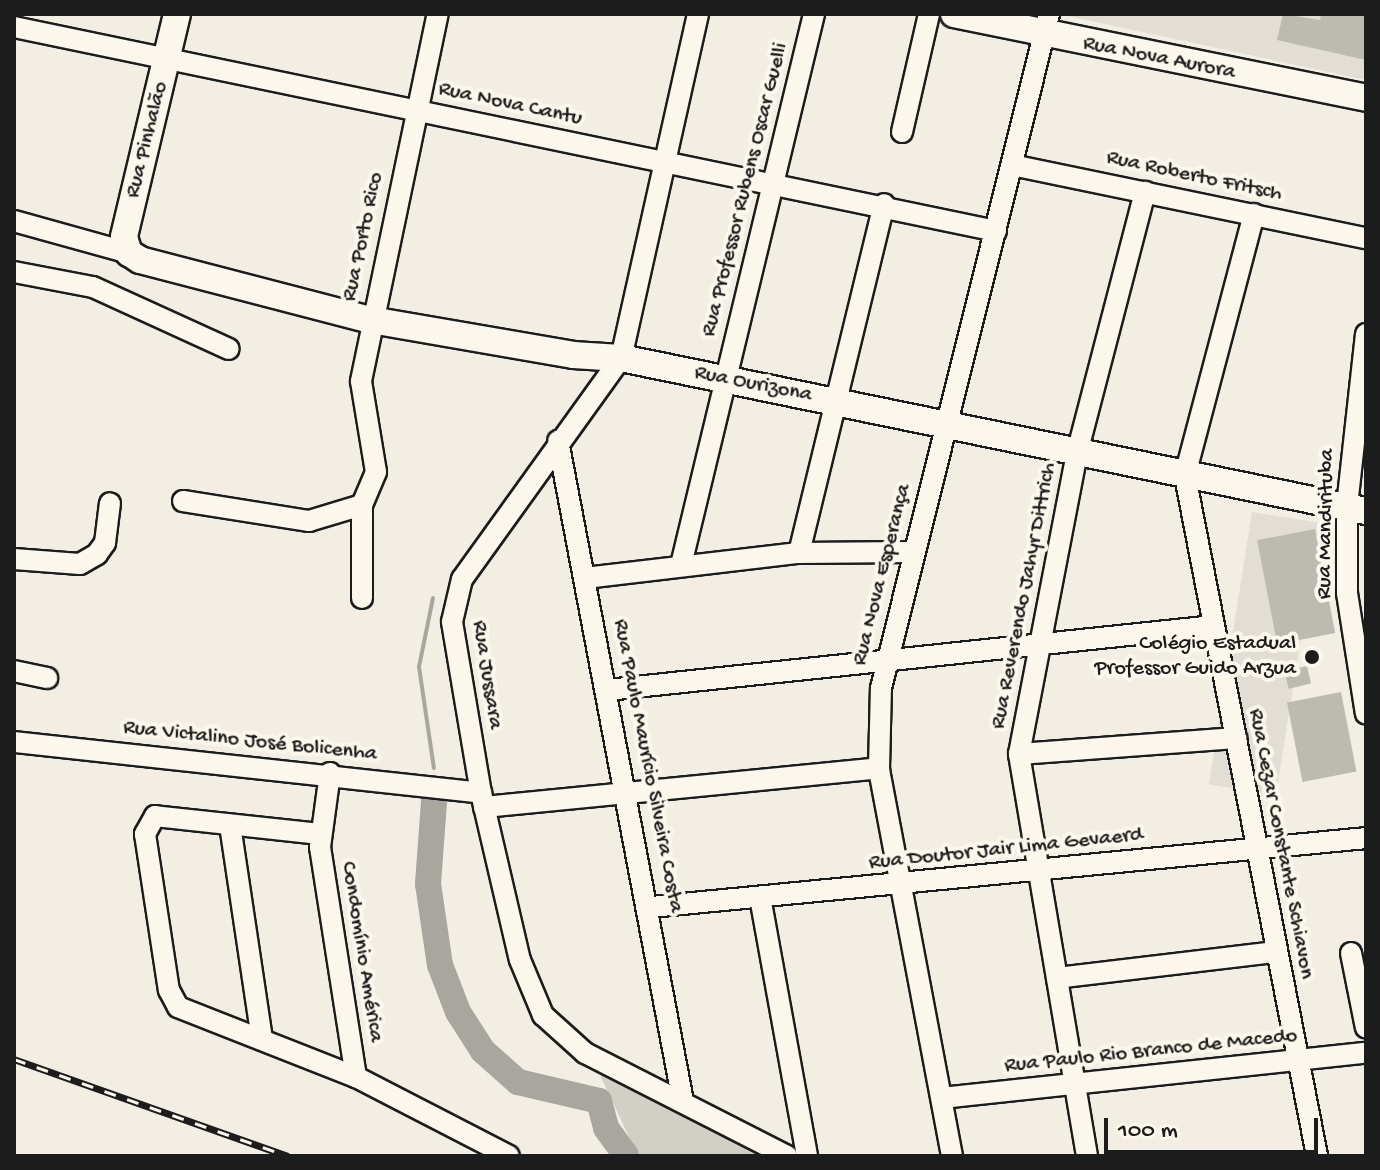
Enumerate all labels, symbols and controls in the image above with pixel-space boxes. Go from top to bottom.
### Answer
street label: Rua Nova Aurora [1081,31,1237,87]
street label: Rua Professor Rubens Oscar Guelli [697,40,795,340]
street label: Rua Nova Cantu [436,77,584,133]
street label: Rua Pinhalão [121,79,175,201]
street label: Rua Roberto Fritsch [1104,146,1284,208]
street label: Rua Porto Rico [337,170,391,304]
street label: Rua Ourizona [692,361,814,409]
street label: Rua Mandirituba [1312,449,1342,599]
street label: Rua Reverendo Jahyr Dittrich [986,461,1064,731]
street label: Rua Nova Esperança [848,481,918,669]
street label: Rua Paulo Maurício Silveira Costa [606,617,688,915]
street label: Rua Jussara [464,619,508,731]
place label: Colégio Estadual Professor Guido Arzua [1094,631,1296,682]
marker: Colégio Estadual Professor Guido Arzua [1303,648,1321,666]
street label: Rua Cezar Constante Schiavon [1241,707,1319,981]
street label: Rua Victalino José Bolicenha [122,716,378,768]
street label: Rua Doutor Jair Lima Gevaerd [868,822,1144,878]
street label: Condomínio América [334,860,388,1044]
street label: Rua Paulo Rio Branco de Macedo [1003,1023,1299,1081]
scale bar [1108,1102,1322,1152]
text: 100 m [1118,1117,1178,1146]

